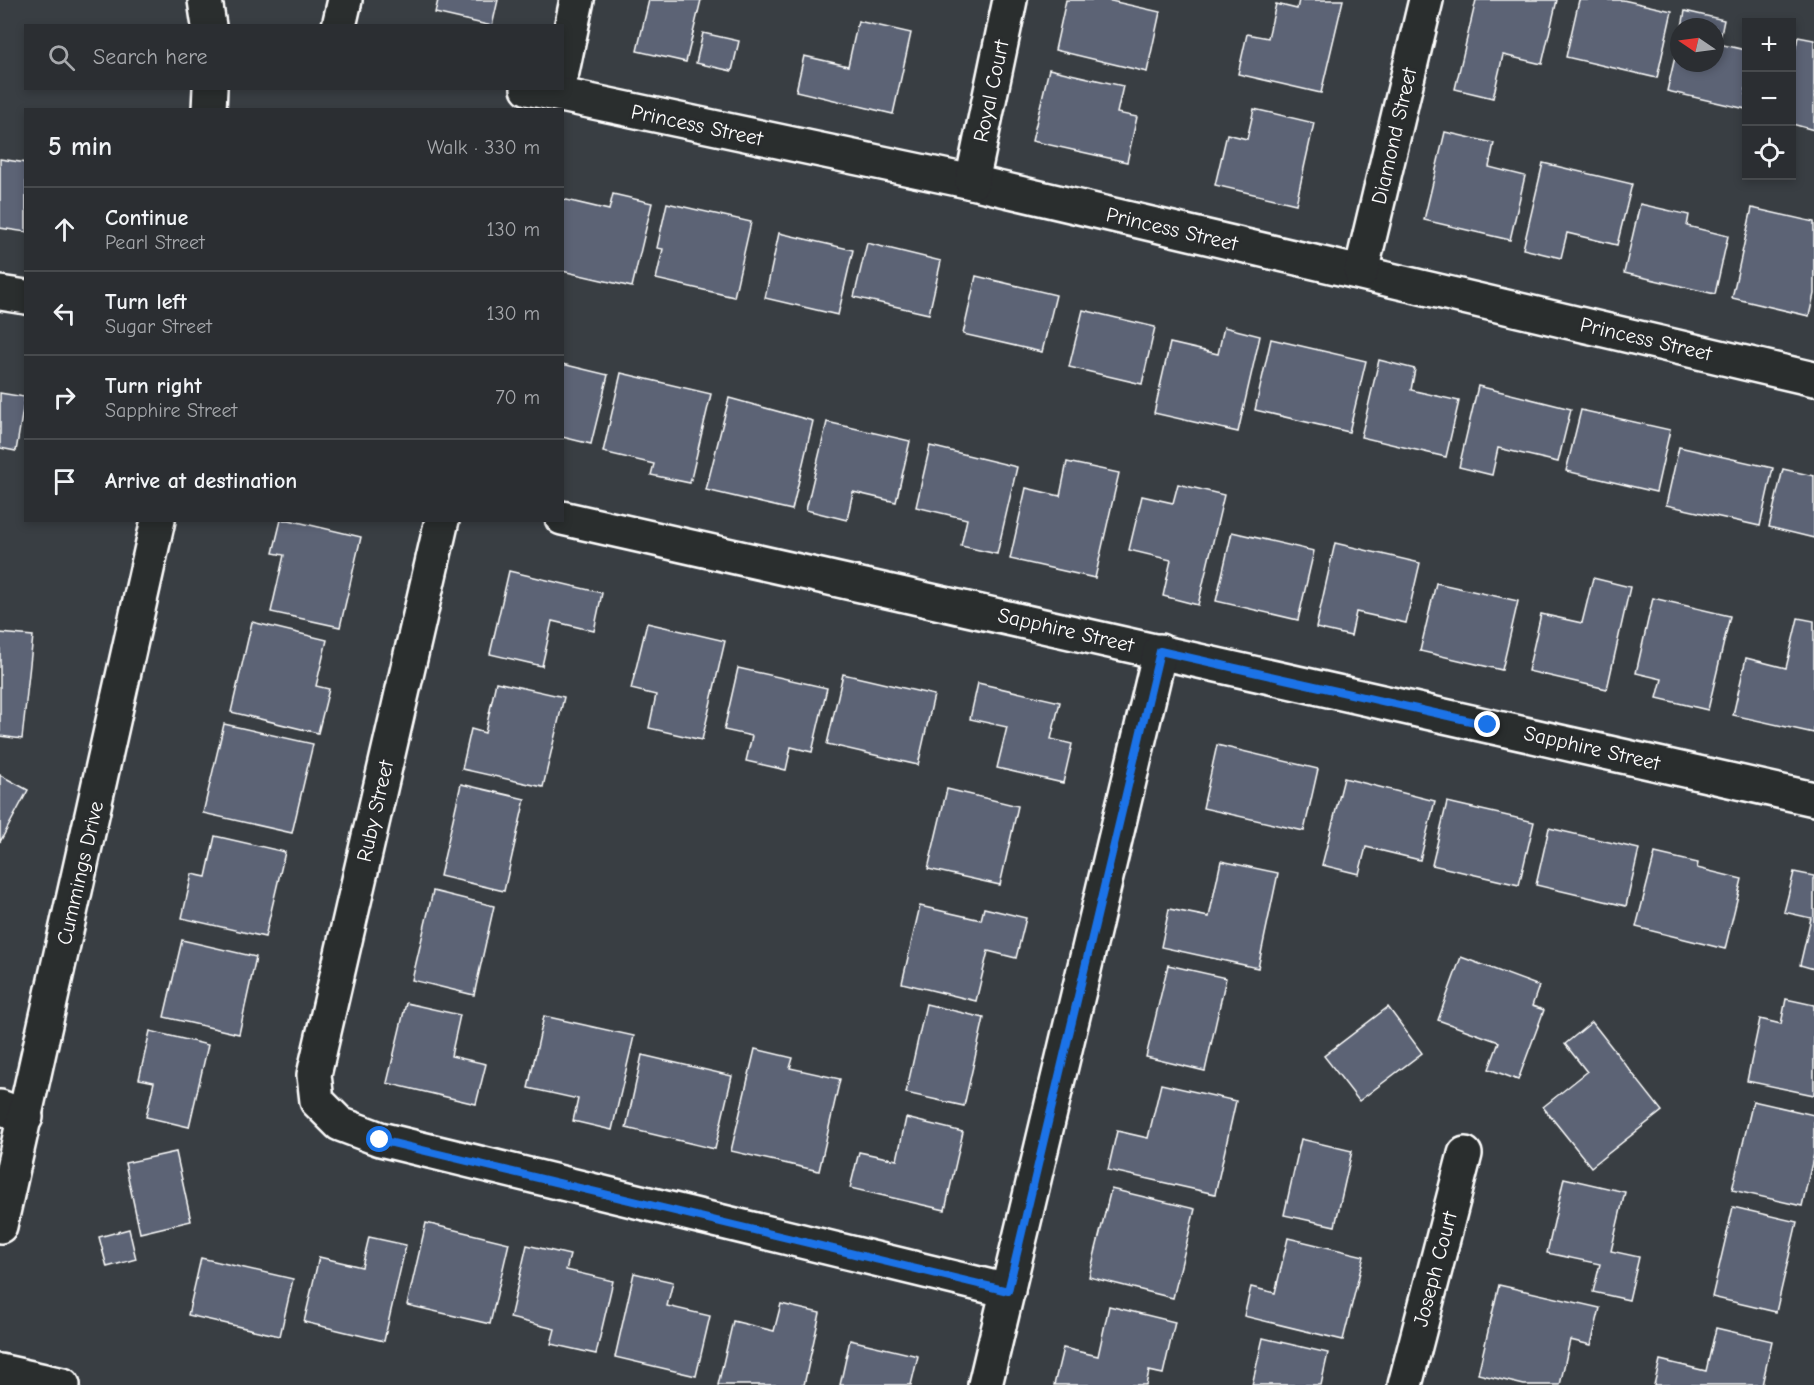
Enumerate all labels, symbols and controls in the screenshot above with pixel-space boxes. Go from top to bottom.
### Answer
north arrow [1670,18,1724,72]
map controls [1742,18,1796,180]
button: + [1742,18,1796,72]
search box [24,24,564,90]
street label: Royal Court [968,37,1014,144]
icon: search [45,41,78,74]
text: Search here [93,44,208,70]
street label: Diamond Street [1367,64,1422,207]
button: − [1742,72,1796,126]
street label: Princess Street [629,99,766,151]
button: locate [1742,126,1796,180]
text: 5 min [48,132,112,162]
text: Walk · 330 m [427,136,540,159]
street label: Princess Street [1104,202,1241,256]
text: Continue [105,205,188,231]
icon: ahead [48,213,81,246]
text: 130 m [487,218,540,241]
text: Pearl Street [105,231,205,254]
text: Turn left [105,289,187,315]
icon: left [48,297,81,330]
text: 130 m [487,302,540,325]
street label: Princess Street [1578,312,1715,366]
text: Sugar Street [105,315,212,338]
text: Turn right [105,373,202,399]
icon: right [48,381,81,414]
text: 70 m [495,386,540,409]
text: Sapphire Street [105,399,237,422]
icon: arrive [48,465,81,498]
text: Arrive at destination [105,468,297,494]
street label: Sapphire Street [996,603,1137,658]
route end [1474,711,1500,737]
street label: Sapphire Street [1522,721,1663,776]
street label: Ruby Street [352,757,399,864]
street label: Cummings Drive [52,799,108,947]
route start [366,1126,392,1152]
street label: Joseph Court [1408,1208,1462,1329]

